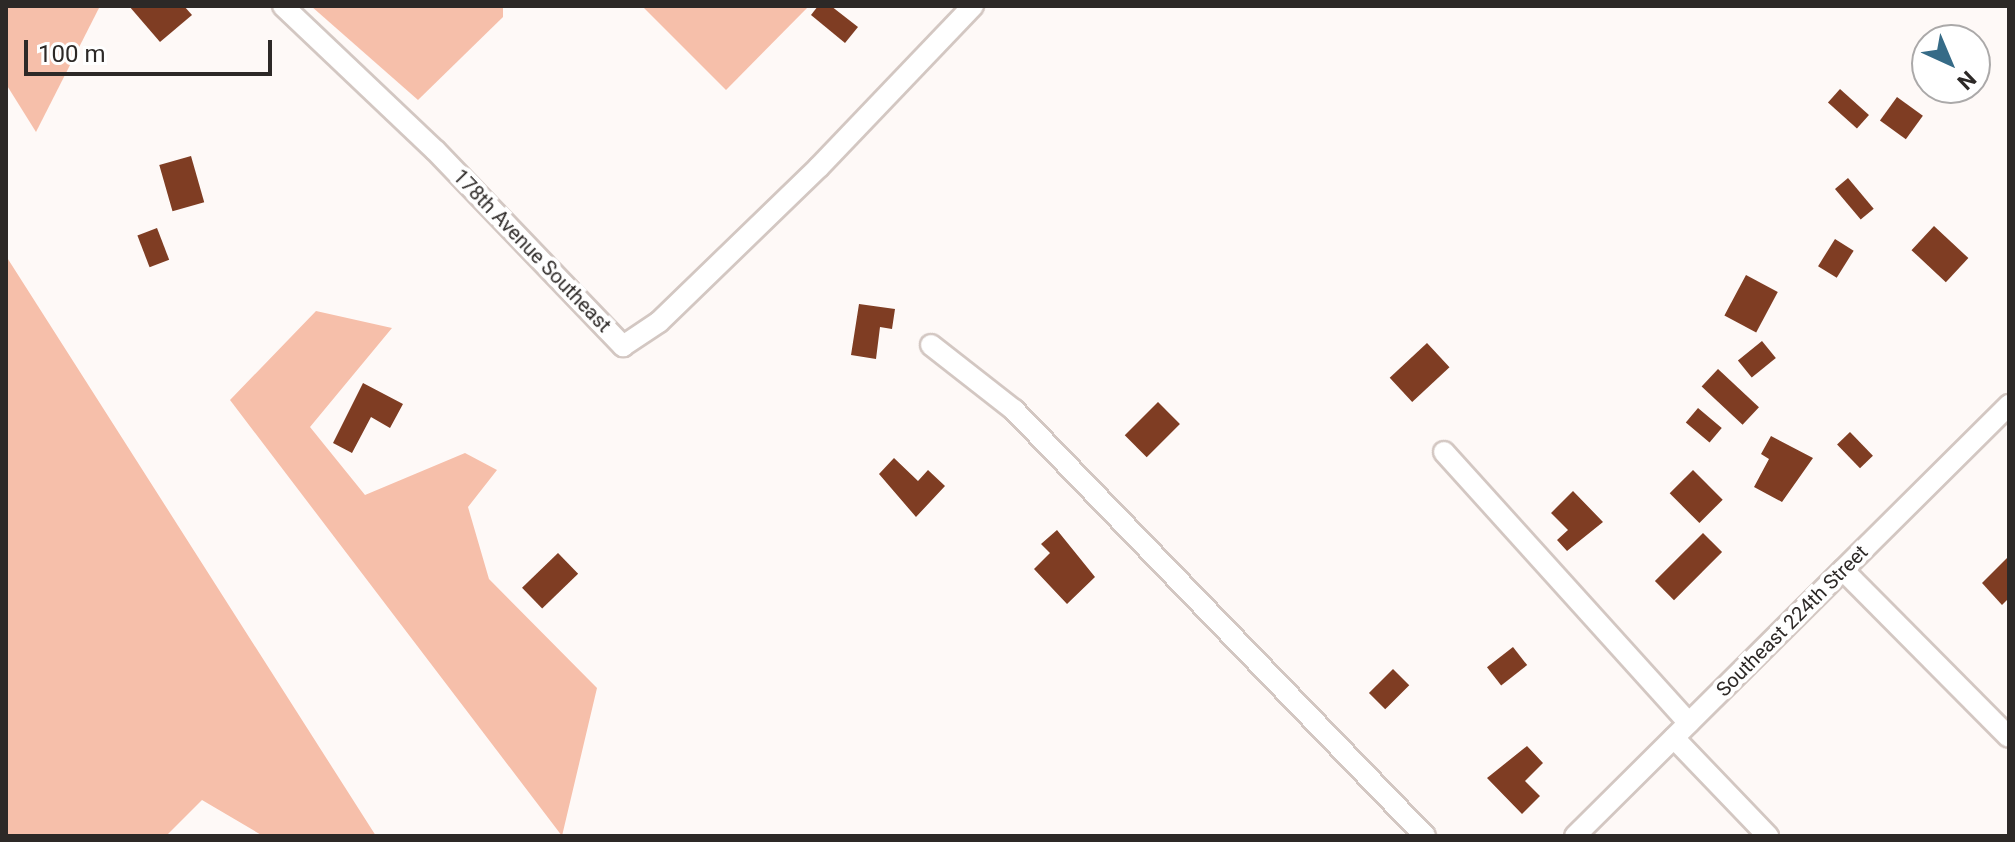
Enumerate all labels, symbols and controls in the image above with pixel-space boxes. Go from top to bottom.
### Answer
scale bar [28,24,276,74]
north arrow [1911,24,1991,104]
text: 100 m [38,40,105,68]
text: N [1952,66,1981,95]
street label: 178th Avenue Southeast [448,165,616,337]
street label: Southeast 224th Street [1711,540,1873,702]

